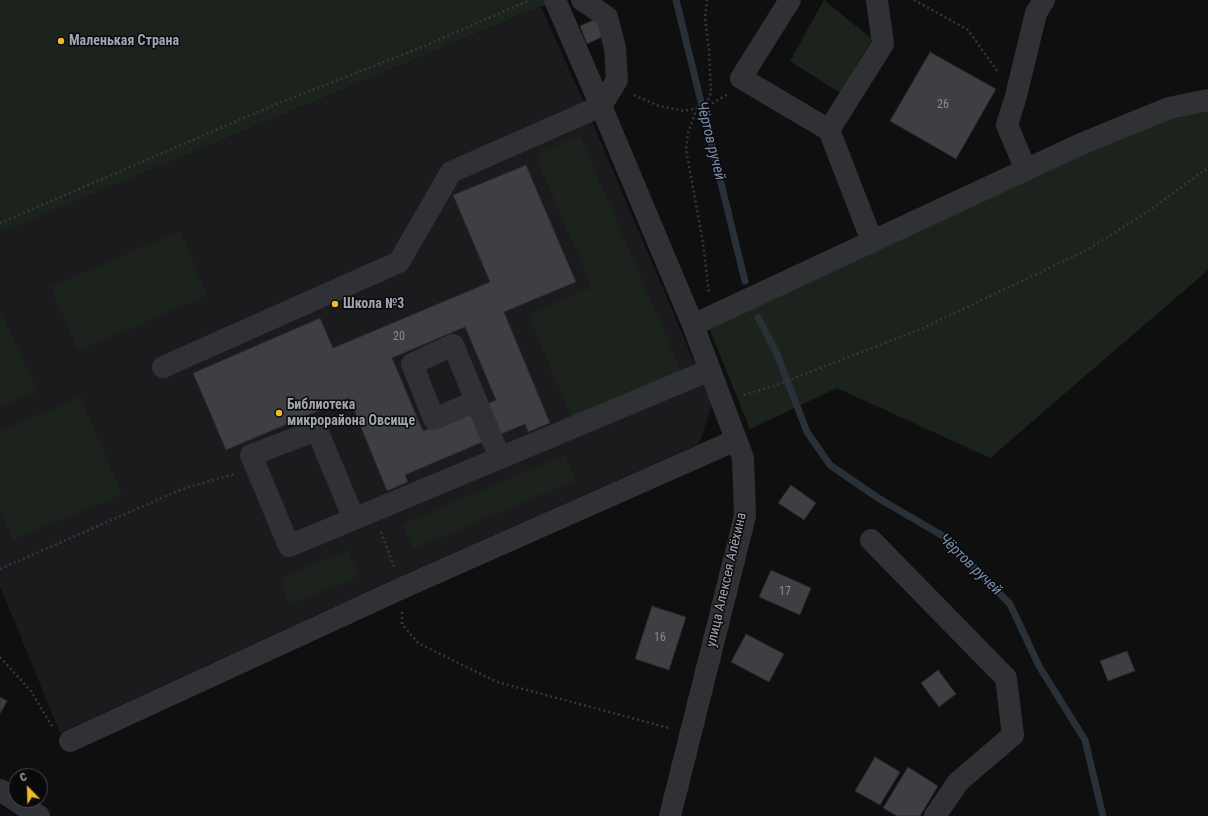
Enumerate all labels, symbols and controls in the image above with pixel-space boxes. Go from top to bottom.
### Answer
place label: Маленькая Страна [69,33,179,49]
marker: Маленькая Страна [56,36,66,46]
house number: 26 [937,98,949,112]
water label: Чёртов ручей [692,100,728,182]
place label: Школа №3 [343,296,404,312]
marker: Школа №3 [330,299,340,309]
house number: 20 [393,330,405,344]
place label: Библиотека микрорайона Овсище [287,397,415,430]
marker: Библиотека микрорайона Овсище [274,408,284,418]
street label: улица Алексея Алёхина [703,511,751,649]
water label: Чёртов ручей [935,531,1005,599]
house number: 17 [779,585,791,599]
house number: 16 [654,631,666,645]
north arrow [8,768,48,808]
text: С [18,770,29,785]

